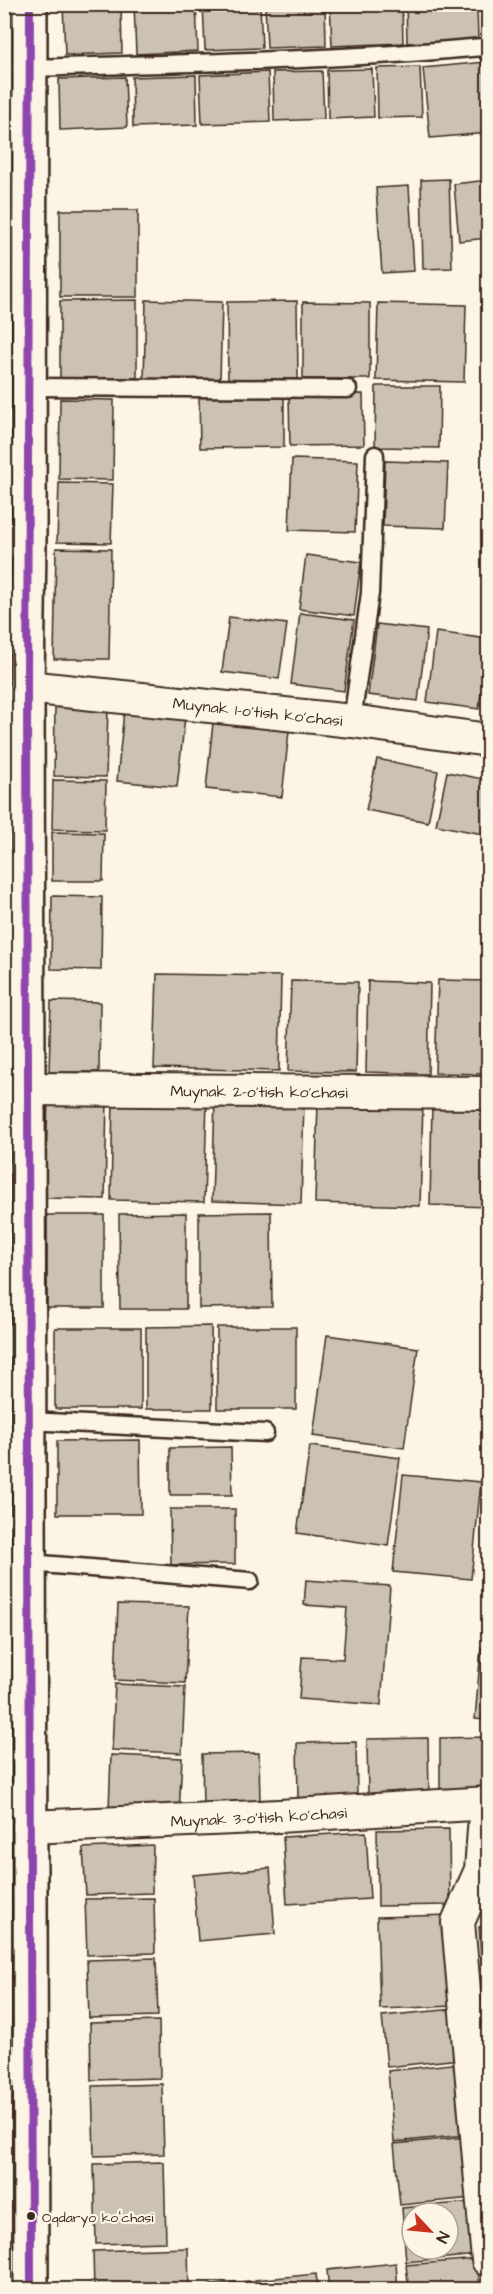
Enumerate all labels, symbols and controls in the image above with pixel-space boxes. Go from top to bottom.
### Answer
street label: Muynak 1-o'tish ko'chasi [172,692,344,732]
street label: Muynak 2-o'tish ko'chasi [170,1080,348,1104]
street label: Muynak 3-o'tish ko'chasi [170,1802,348,1833]
north arrow [400,2201,460,2261]
place label: Oqdaryo koʻchasi [42,2208,153,2228]
marker: Oqdaryo koʻchasi [25,2210,37,2222]
text: N [430,2228,455,2246]

